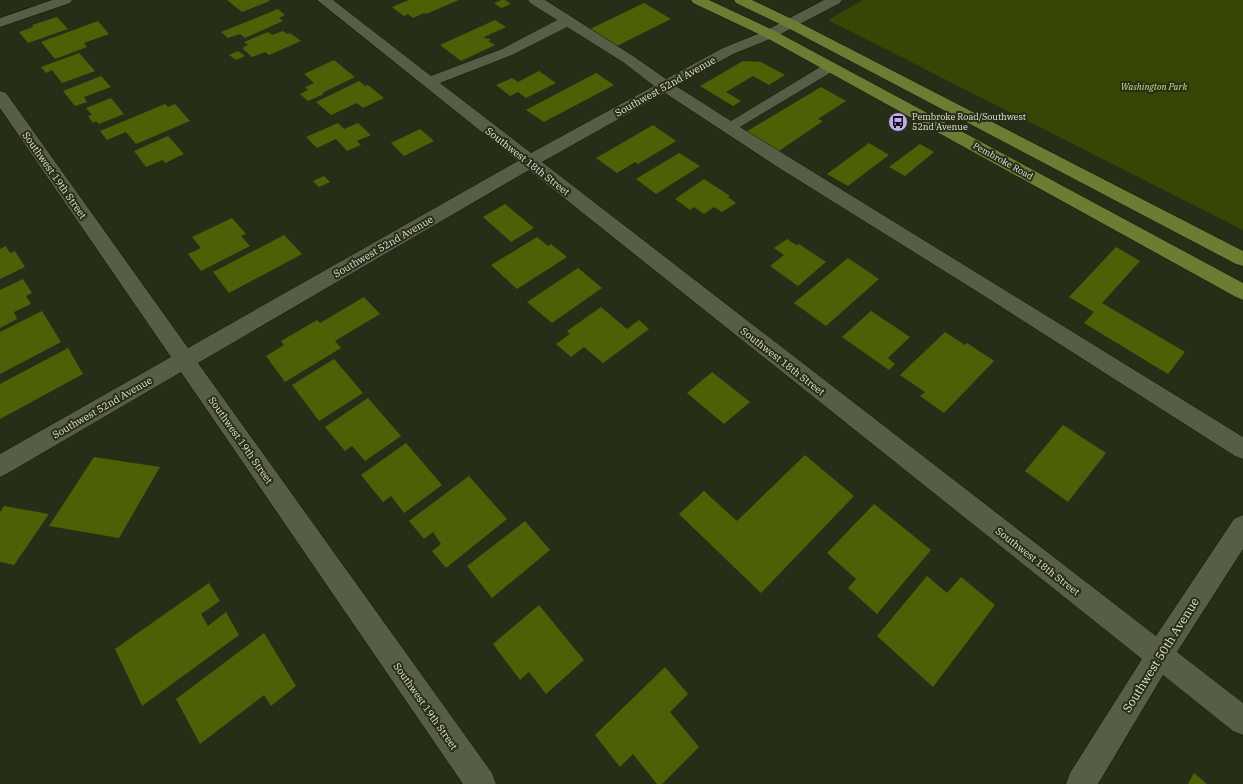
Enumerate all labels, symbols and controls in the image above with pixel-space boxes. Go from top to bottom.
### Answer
street label: Southwest 52nd Avenue [613,53,718,120]
park label: Washington Park [1121,81,1187,92]
bus stop icon: Pembroke Road/Southwest 52nd Avenue [887,111,909,133]
place label: Pembroke Road/Southwest 52nd Avenue [912,111,1026,132]
street label: Southwest 18th Street [483,124,573,199]
street label: Southwest 19th Street [20,129,90,222]
street label: Pembroke Road [971,140,1036,182]
street label: Southwest 52nd Avenue [331,213,435,280]
street label: Southwest 18th Street [738,324,828,399]
street label: Southwest 52nd Avenue [50,374,154,441]
street label: Southwest 19th Street [206,394,276,487]
street label: Southwest 18th Street [993,524,1083,599]
street label: Southwest 50th Avenue [1119,595,1202,715]
street label: Southwest 19th Street [391,660,461,753]

